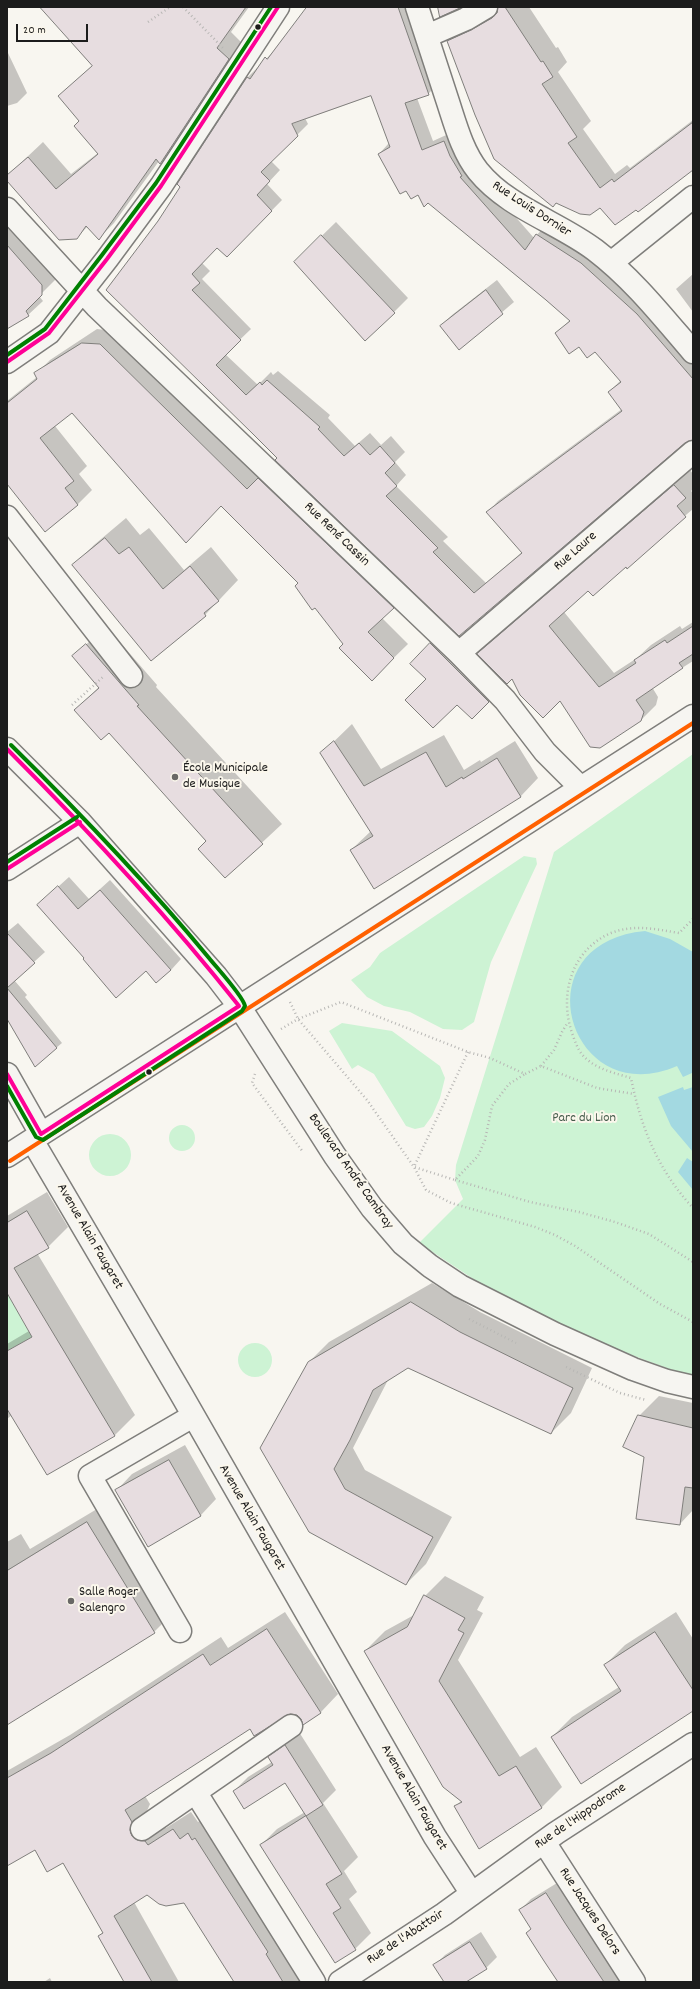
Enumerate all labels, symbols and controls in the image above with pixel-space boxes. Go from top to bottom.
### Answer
scale bar [18,16,90,42]
text: 20 m [23,22,46,39]
unlabelled marker [253,22,263,32]
street label: Rue Louis Dornier [488,178,574,242]
street label: Rue René Cassin [300,499,372,571]
street label: Rue Laure [551,529,601,575]
place label: École Municipale de Musique [183,761,268,794]
marker: École Municipale de Musique [170,772,180,782]
unlabelled marker [144,1067,154,1077]
street label: Boulevard André Cambray [304,1111,396,1233]
park label: Parc du Lion [552,1111,616,1127]
street label: Avenue Alain Faugaret [52,1181,126,1293]
street label: Avenue Alain Faugaret [214,1462,288,1574]
place label: Salle Roger Salengro [79,1585,138,1618]
marker: Salle Roger Salengro [66,1596,76,1606]
street label: Avenue Alain Faugaret [376,1742,450,1854]
street label: Rue de l'Hippodrome [532,1780,630,1854]
street label: Rue Jacques Delors [554,1865,624,1959]
street label: Rue de l'Abattoir [364,1907,448,1969]

